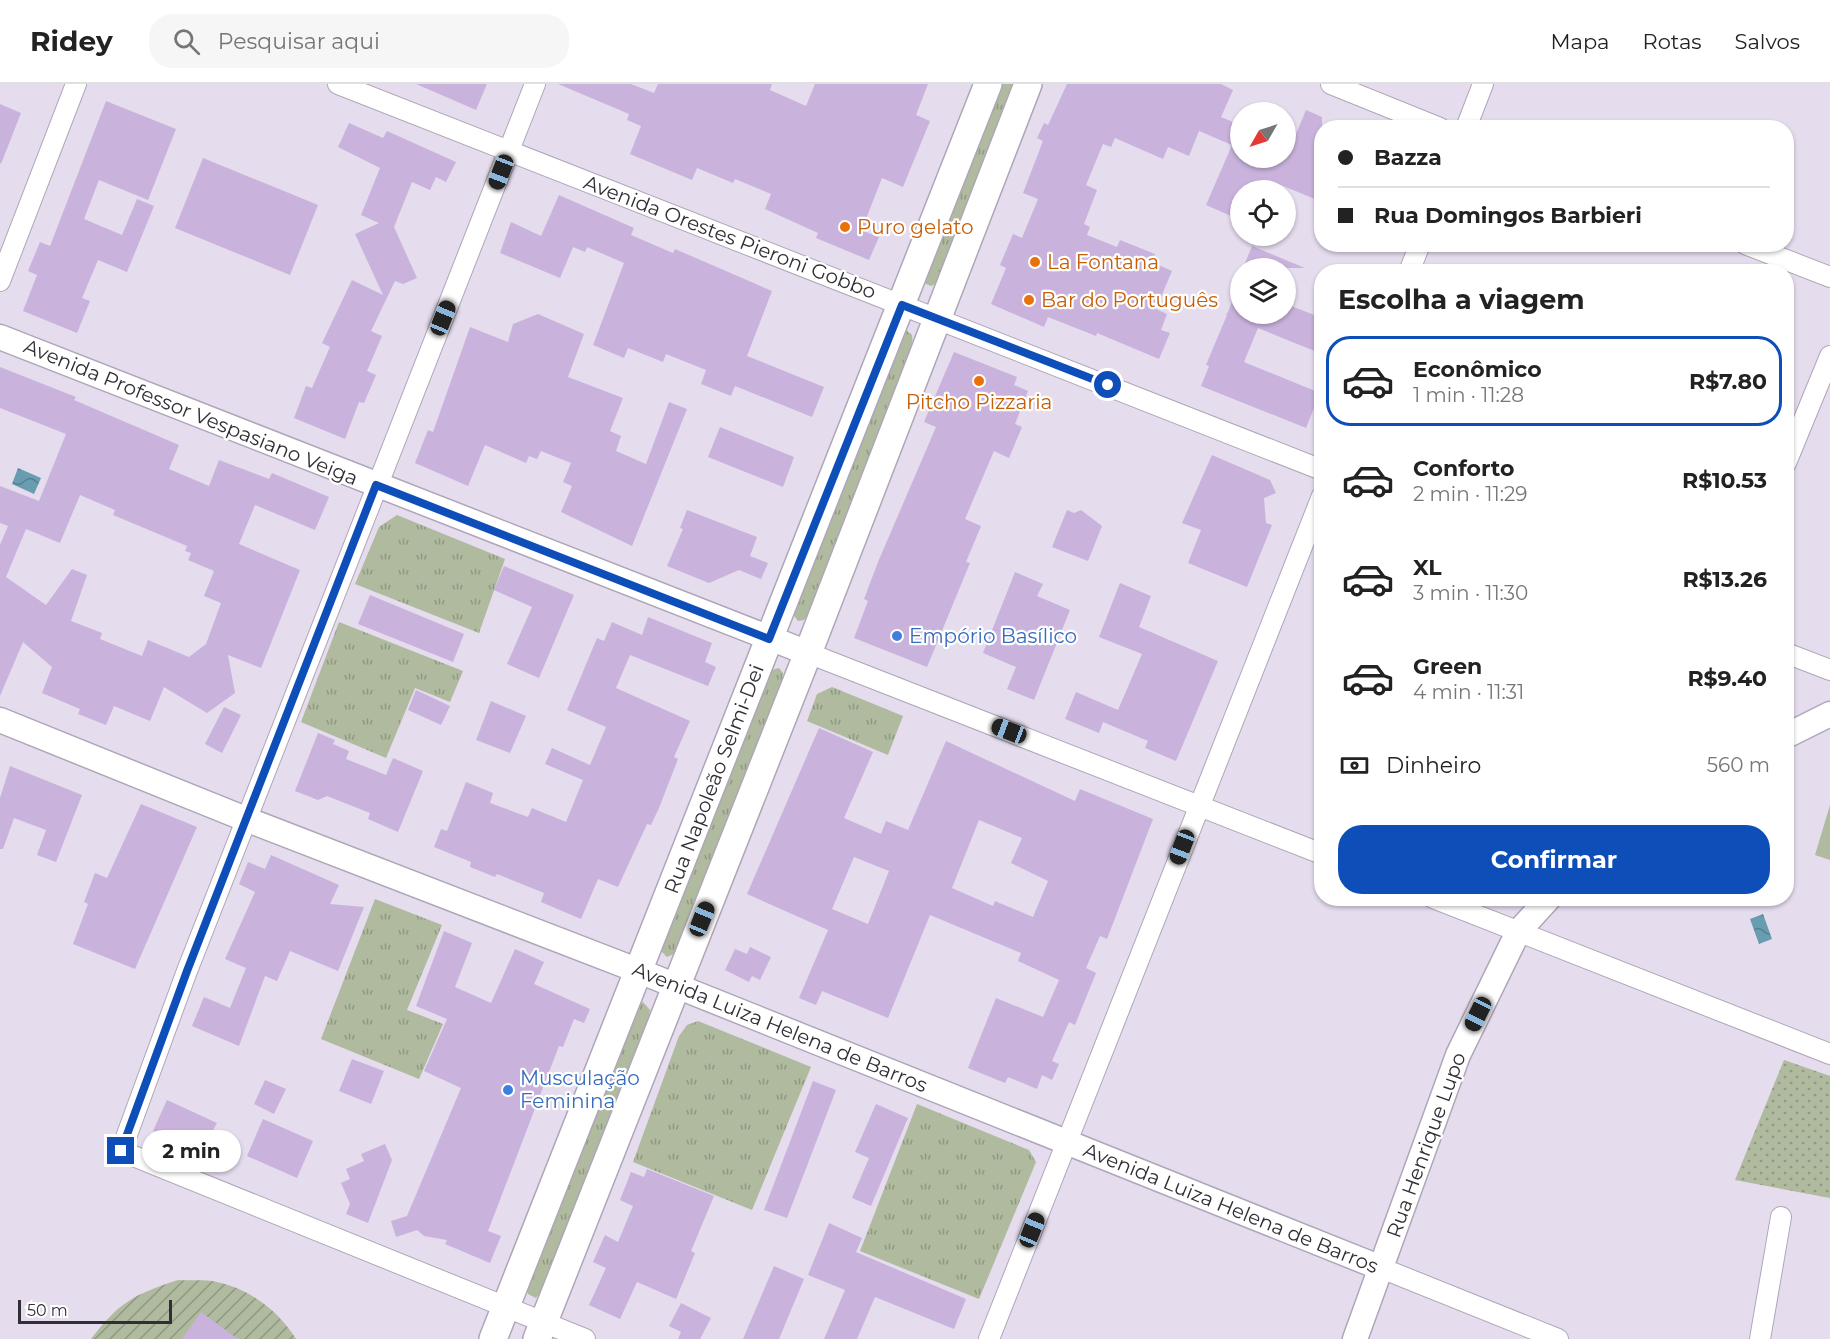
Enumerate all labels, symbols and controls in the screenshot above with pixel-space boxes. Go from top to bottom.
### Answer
search box [149,14,569,68]
text: Ridey [30,24,113,58]
icon: search [170,25,203,58]
text: Pesquisar aqui [218,28,380,55]
text: Mapa [1550,29,1609,54]
text: Rotas [1642,29,1702,54]
text: Salvos [1735,29,1800,54]
north arrow [1230,102,1296,168]
map controls [1230,102,1296,324]
text: Bazza [1374,144,1442,171]
car [486,152,516,192]
street label: Avenida Orestes Pieroni Gobbo [580,170,880,304]
button: locate [1230,180,1296,246]
text: Rua Domingos Barbieri [1374,202,1642,229]
place label: Puro gelato [857,215,974,239]
marker: Puro gelato [838,220,852,234]
place label: La Fontana [1047,250,1159,274]
marker: La Fontana [1028,255,1042,269]
button: layers [1230,258,1296,324]
text: Escolha a viagem [1338,283,1585,316]
place label: Bar do Português [1041,288,1218,312]
marker: Bar do Português [1022,293,1036,307]
car [428,298,458,338]
street label: Avenida Professor Vespasiano Veiga [20,334,362,490]
icon: car [1341,354,1395,408]
text: Econômico [1413,356,1542,383]
text: R$7.80 [1689,368,1767,395]
route start [1094,371,1121,398]
marker: Pitcho Pizzaria [972,374,986,388]
text: 1 min · 11:28 [1413,383,1524,407]
place label: Pitcho Pizzaria [906,390,1052,414]
icon: car [1341,453,1395,507]
text: Conforto [1413,455,1514,482]
text: R$10.53 [1682,467,1767,494]
text: 2 min · 11:29 [1413,482,1527,506]
icon: car [1341,552,1395,606]
text: XL [1413,554,1442,581]
text: R$13.26 [1682,566,1767,593]
text: 3 min · 11:30 [1413,581,1528,605]
place label: Empório Basílico [909,624,1077,648]
marker: Empório Basílico [890,629,904,643]
icon: car [1341,651,1395,705]
text: Green [1413,653,1482,680]
street label: Rua Napoleão Selmi-Dei [659,661,769,897]
text: R$9.40 [1687,665,1767,692]
text: 4 min · 11:31 [1413,680,1524,704]
car [989,716,1029,746]
icon: cash [1338,749,1371,782]
text: Dinheiro [1386,752,1481,779]
text: 560 m [1707,753,1770,777]
button: Confirmar [1338,825,1770,894]
car [1167,827,1197,867]
car [687,899,717,939]
street label: Avenida Luiza Helena de Barros [629,957,931,1097]
car [1462,994,1494,1034]
street label: Rua Henrique Lupo [1381,1049,1471,1241]
place label: Musculação Feminina [520,1066,640,1113]
marker: Musculação Feminina [501,1083,515,1097]
callout: 2 min [142,1130,241,1172]
route end [107,1137,134,1164]
street label: Avenida Luiza Helena de Barros [1080,1138,1382,1278]
text: 2 min [162,1139,221,1163]
car [1017,1210,1047,1250]
scale bar [18,1297,172,1324]
text: 50 m [27,1301,68,1320]

